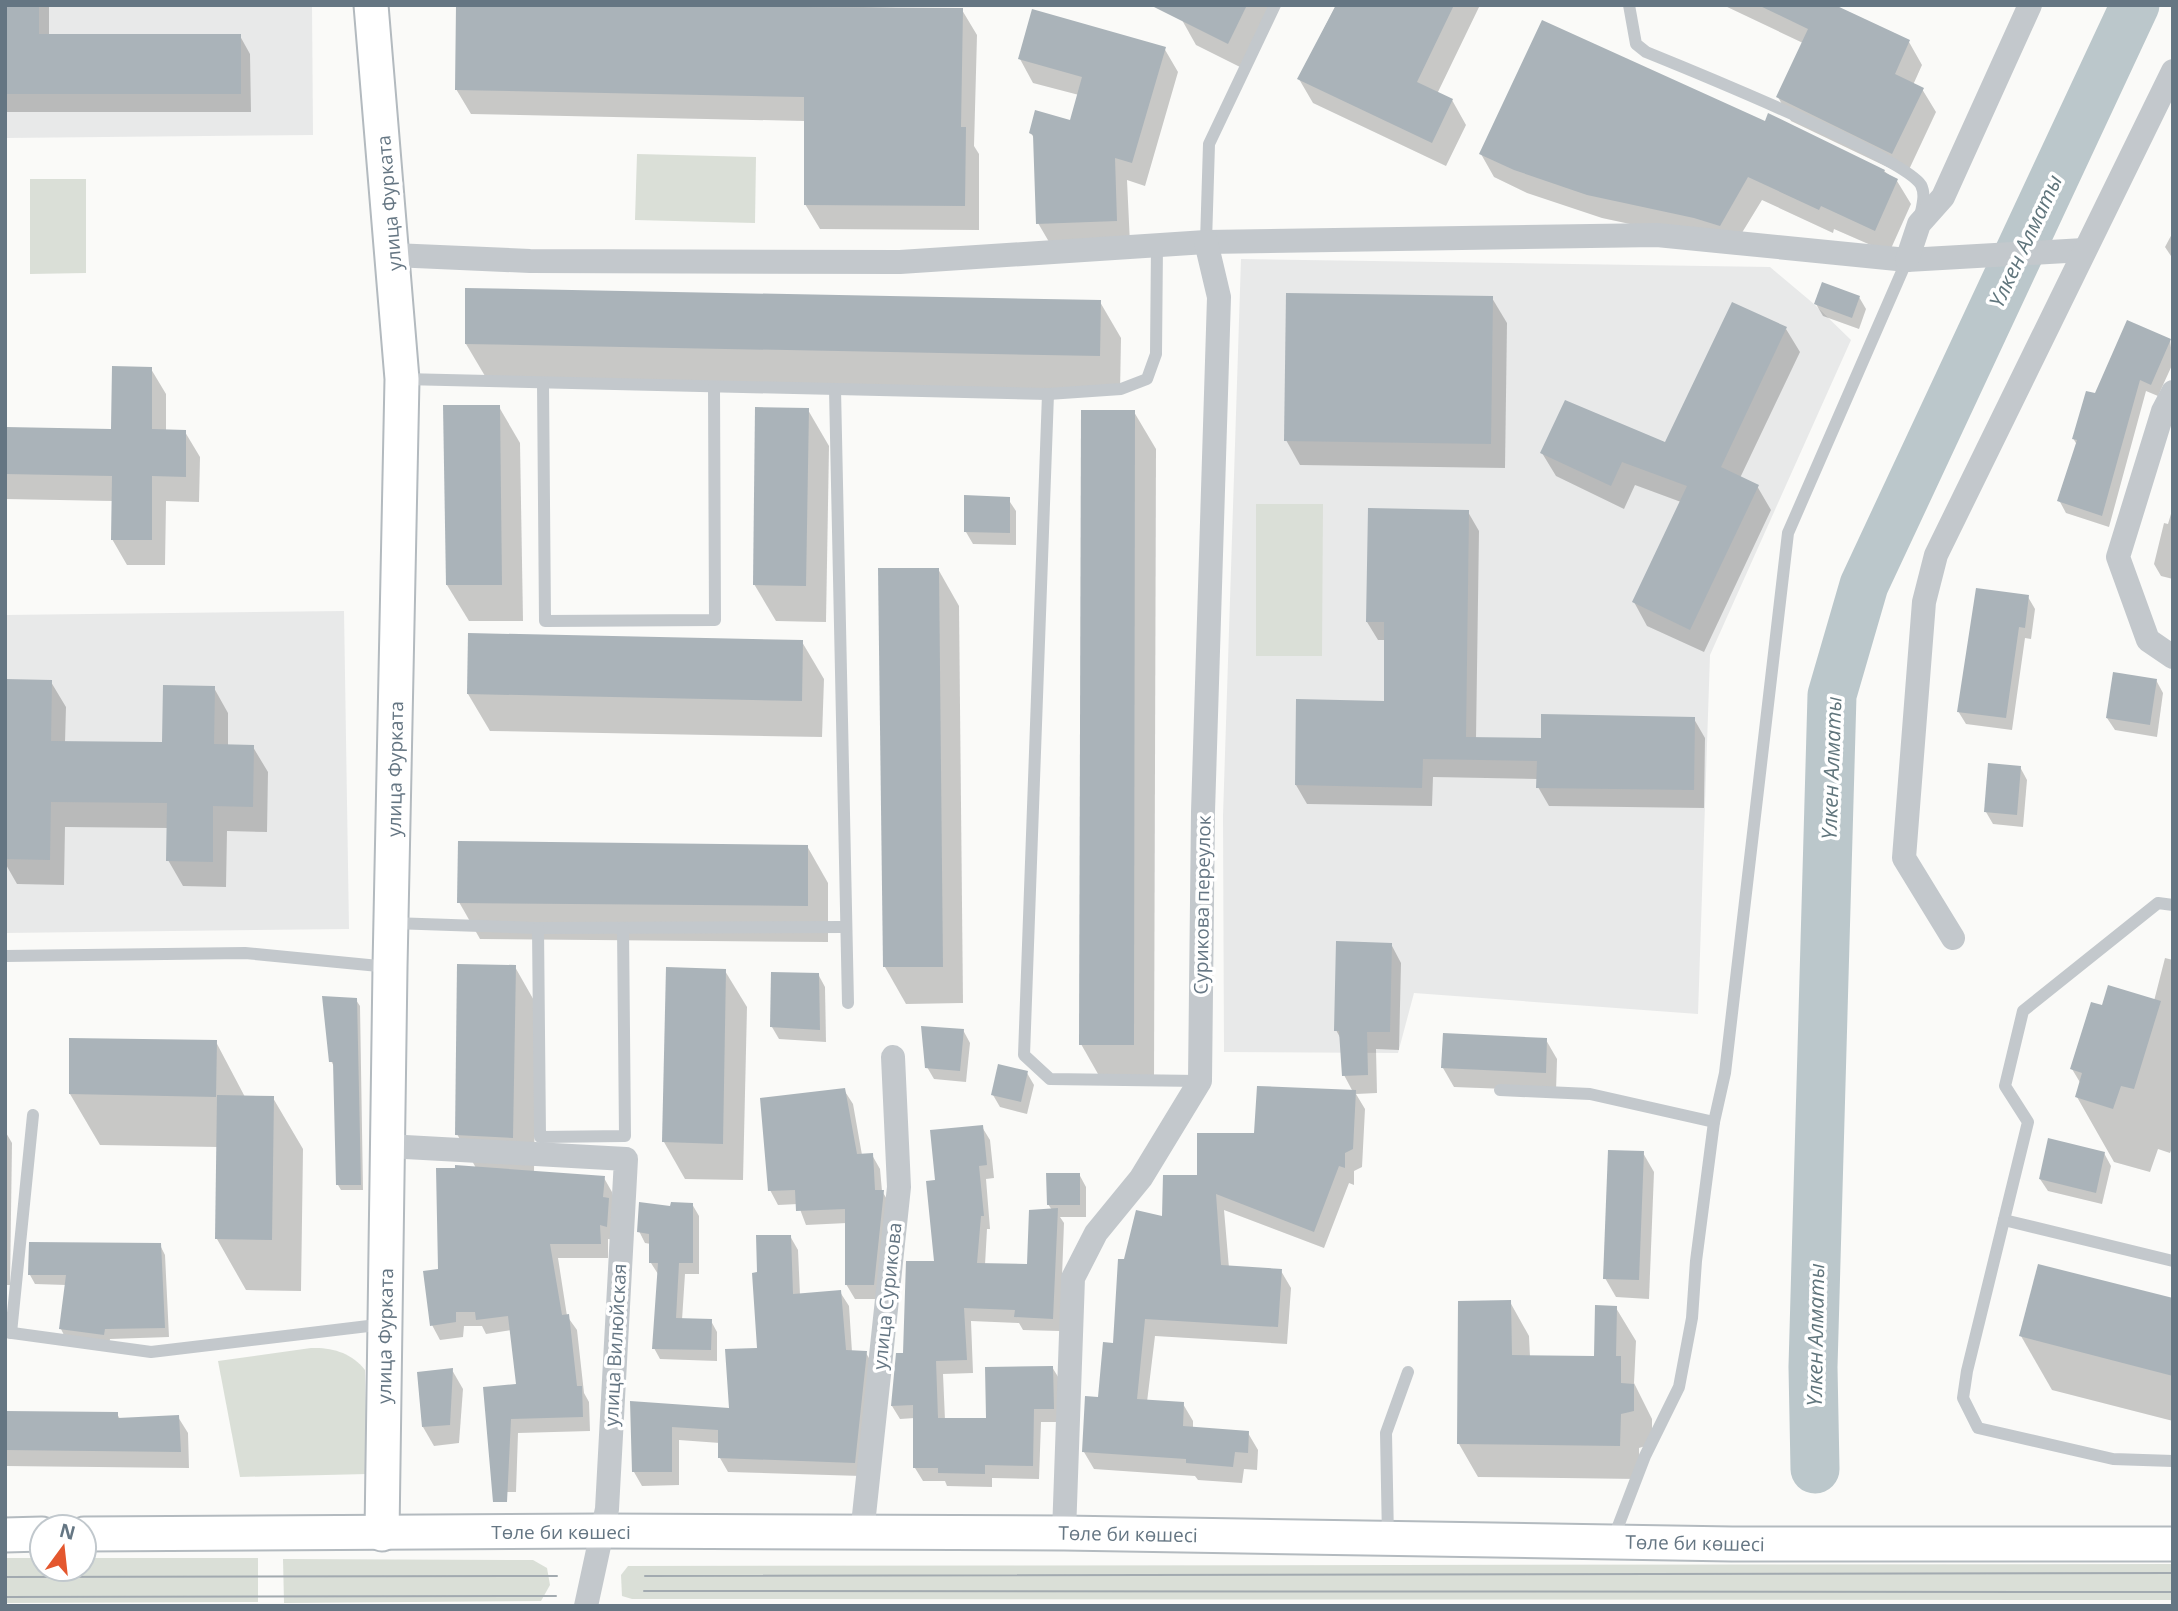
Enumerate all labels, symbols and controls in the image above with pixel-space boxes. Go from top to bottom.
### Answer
street label: улица Фурката [370,134,408,272]
water label: Үлкен Алматы [1982,170,2068,312]
water label: Үлкен Алматы [1815,696,1847,840]
street label: улица Фурката [381,701,409,837]
street label: Сурикова переулок [1187,815,1217,995]
street label: улица Сурикова [866,1221,908,1371]
street label: улица Вилюйская [598,1263,632,1427]
water label: Үлкен Алматы [1800,1263,1830,1407]
street label: улица Фурката [371,1268,399,1404]
north arrow [28,1513,98,1583]
text: N [57,1517,78,1546]
street label: Төле би көшесі [491,1519,631,1545]
street label: Төле би көшесі [1058,1520,1198,1548]
street label: Төле би көшесі [1625,1529,1765,1557]

